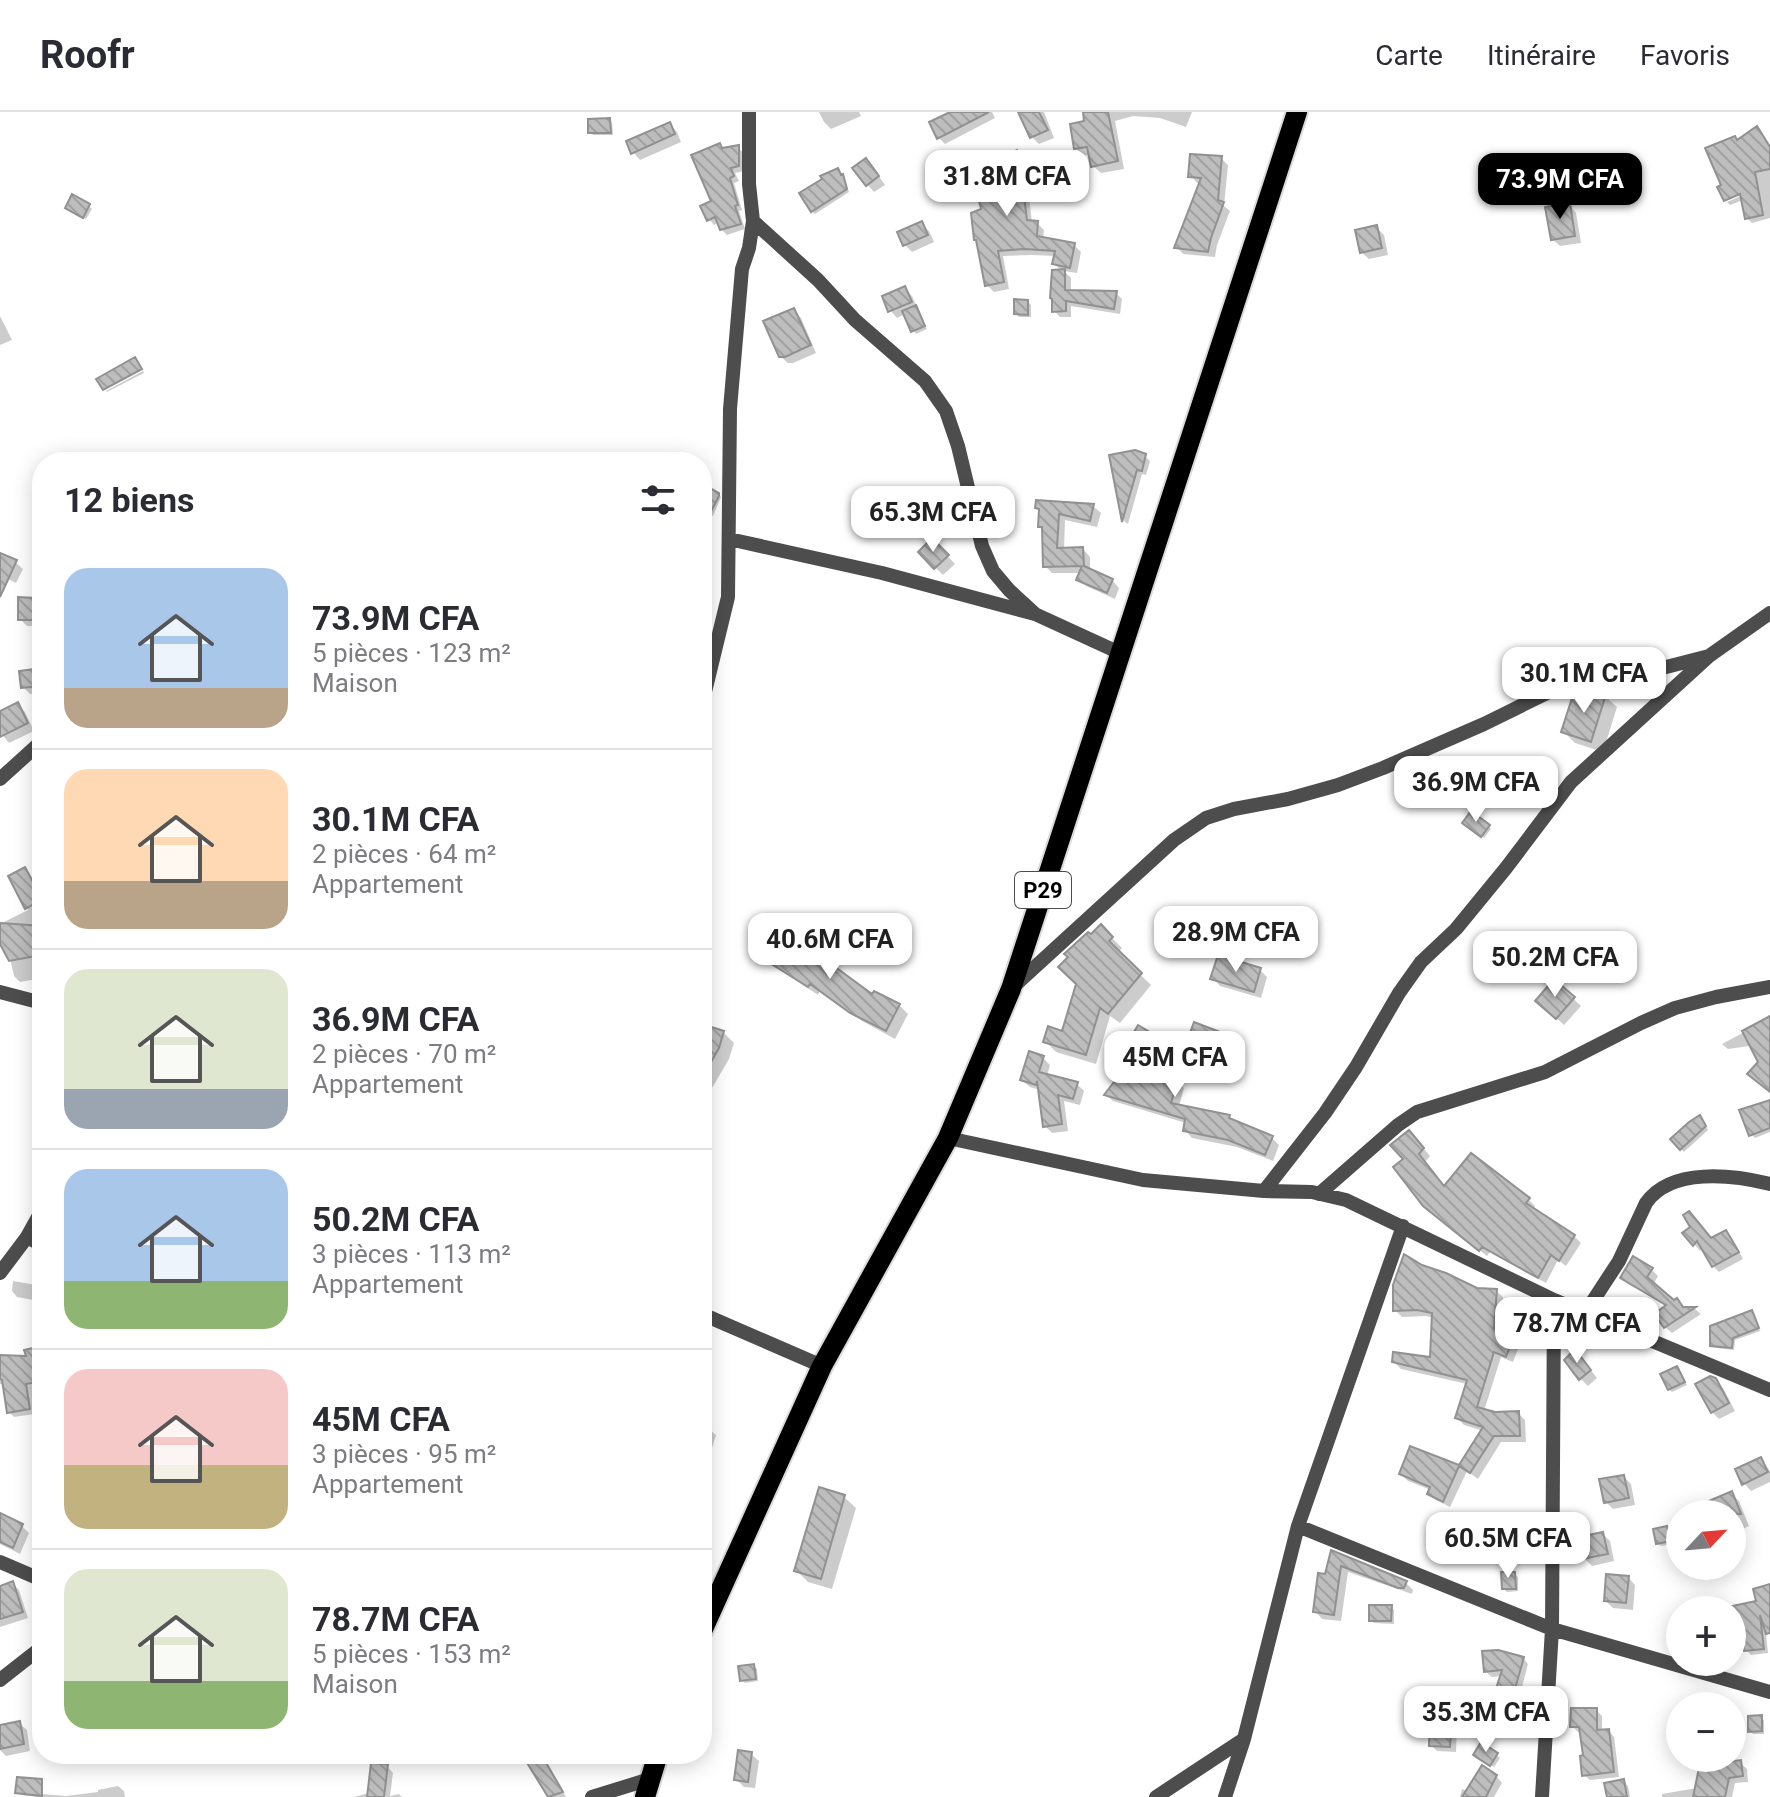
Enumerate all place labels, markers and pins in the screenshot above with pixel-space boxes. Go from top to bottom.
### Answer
pin: 31.8M CFA [915,150,1099,218]
pin: 73.9M CFA [1468,153,1652,221]
pin: 65.3M CFA [841,486,1025,554]
pin: 30.1M CFA [1492,647,1676,715]
pin: 36.9M CFA [1384,756,1568,824]
pin: 28.9M CFA [1144,906,1328,974]
pin: 40.6M CFA [738,913,922,981]
pin: 50.2M CFA [1463,931,1647,999]
pin: 45M CFA [1101,1031,1249,1099]
pin: 78.7M CFA [1485,1297,1669,1365]
pin: 60.5M CFA [1416,1512,1600,1580]
pin: 35.3M CFA [1394,1686,1578,1754]

